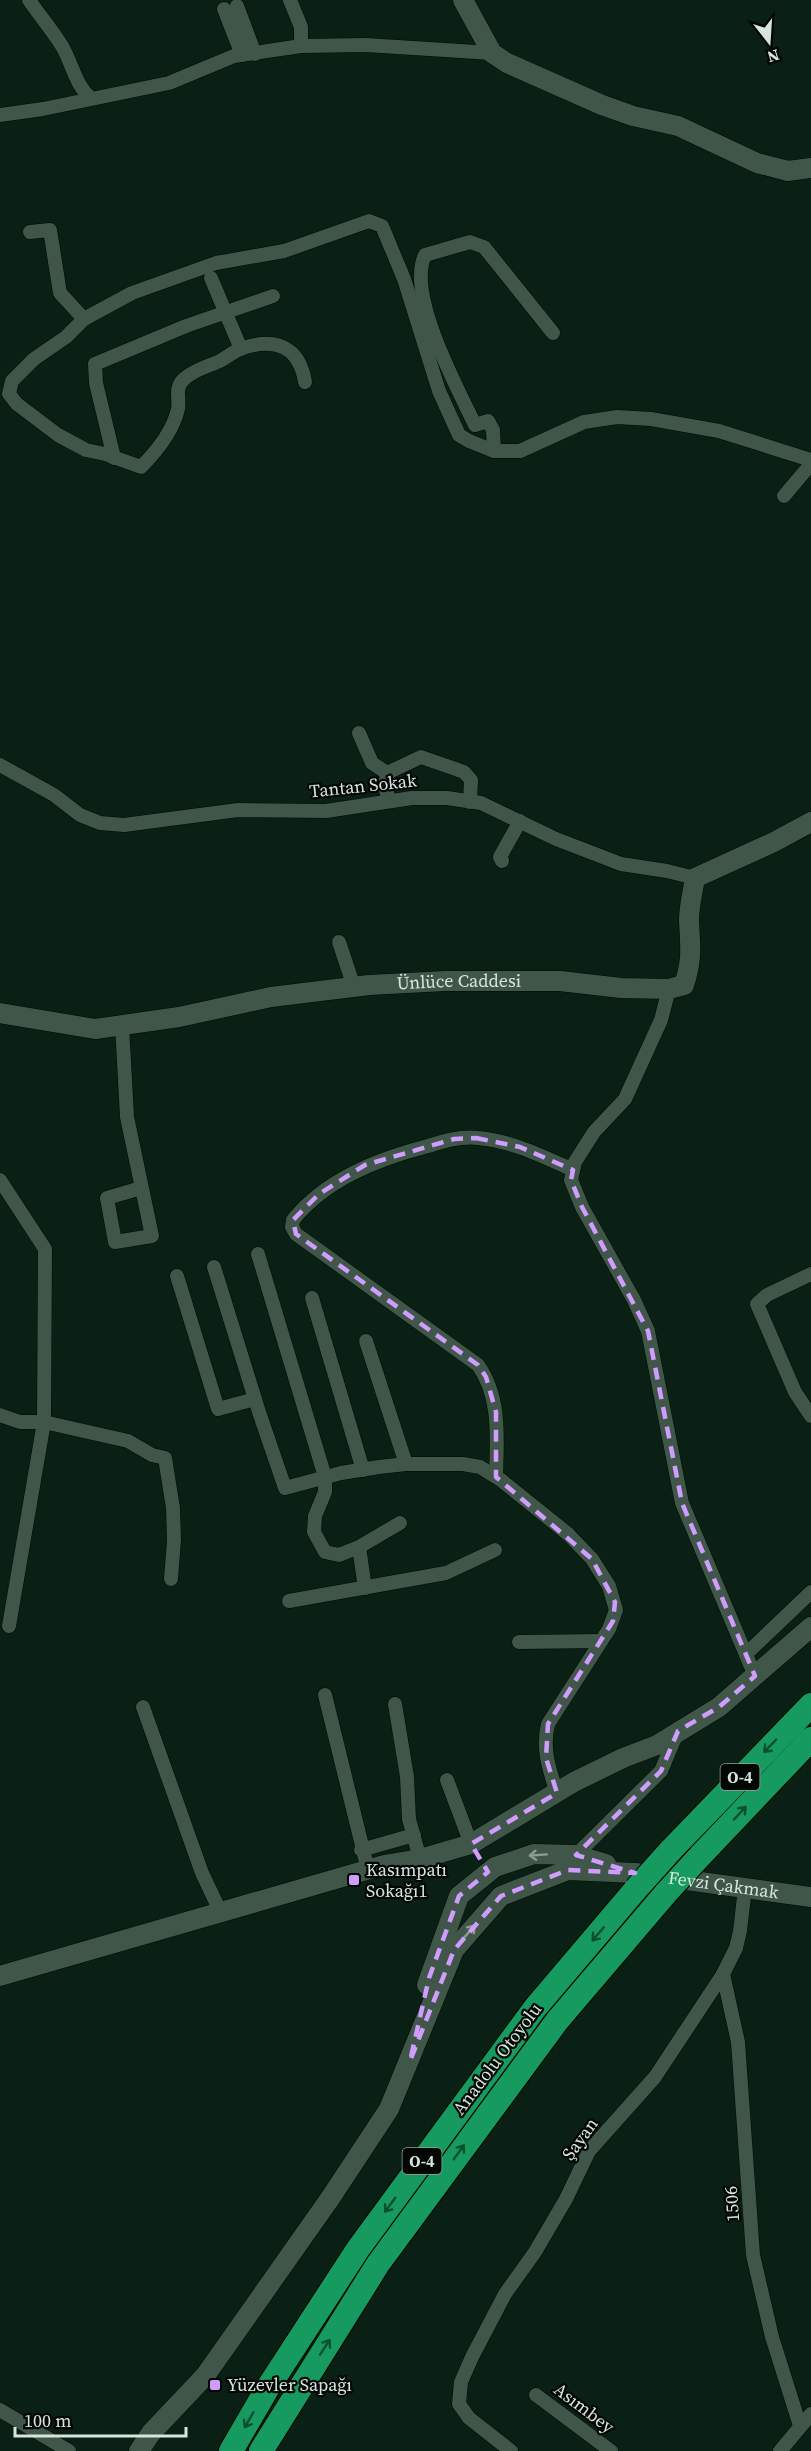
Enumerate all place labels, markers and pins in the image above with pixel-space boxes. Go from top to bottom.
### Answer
place label: Kasımpatı Sokağı1 [366,1857,447,1903]
marker: Kasımpatı Sokağı1 [347,1873,361,1887]
place label: Yüzevler Sapağı [227,2372,352,2397]
marker: Yüzevler Sapağı [208,2378,222,2392]

